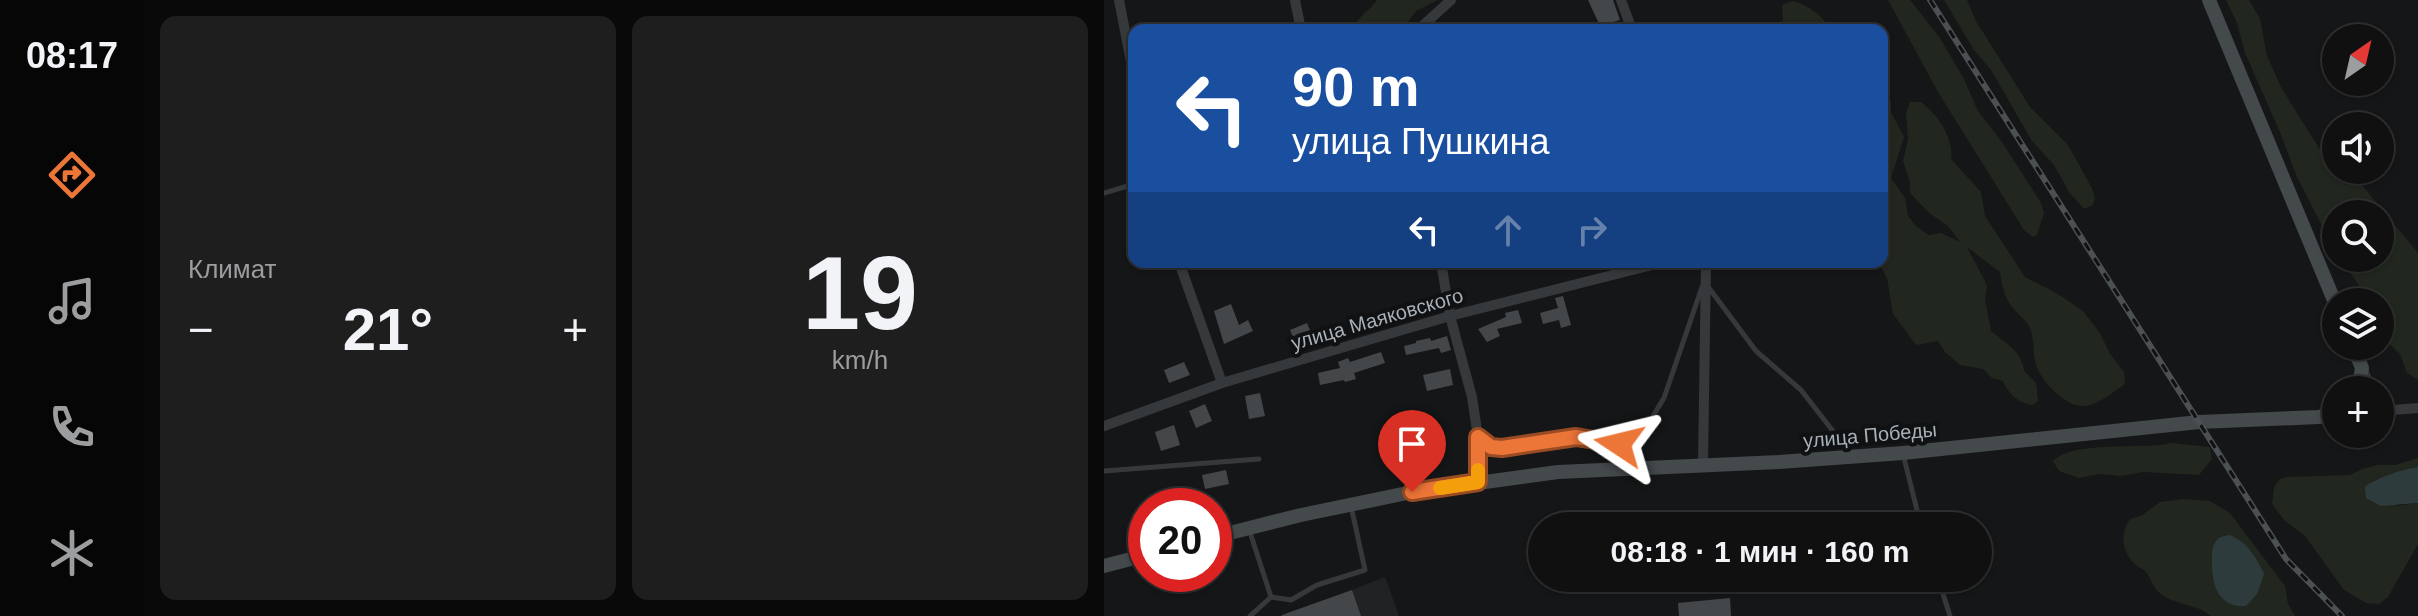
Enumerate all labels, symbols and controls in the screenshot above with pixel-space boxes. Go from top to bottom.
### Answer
north arrow [2322,24,2394,96]
map controls [2322,24,2394,448]
text: 08:17 [26,35,118,76]
text: 90 m [1292,55,1420,118]
icon: left [1160,56,1264,160]
button: sound [2322,112,2394,184]
text: улица Пушкина [1292,121,1549,162]
icon: directions [44,147,100,203]
button: search [2322,200,2394,272]
icon: left [1402,208,1446,252]
icon: ahead [1486,208,1530,252]
icon: right [1570,208,1614,252]
text: 19 [802,235,918,351]
text: Климат [188,254,277,284]
icon: music [44,273,100,329]
street label: улица Маяковского [1288,284,1466,354]
button: layers [2322,288,2394,360]
text: 21° [343,296,433,363]
text: − [188,305,214,354]
text: + [562,305,588,354]
text: km/h [832,345,888,375]
button: + [2322,376,2394,448]
icon: phone [44,399,100,455]
position arrow [1577,402,1661,486]
pin [1378,410,1446,492]
street label: улица Победы [1802,418,1938,452]
icon: arrive [1390,422,1434,466]
speed limit sign: 20 [1128,488,1232,592]
icon: climate [44,525,100,581]
text: 08:18 · 1 мин · 160 m [1611,535,1909,568]

